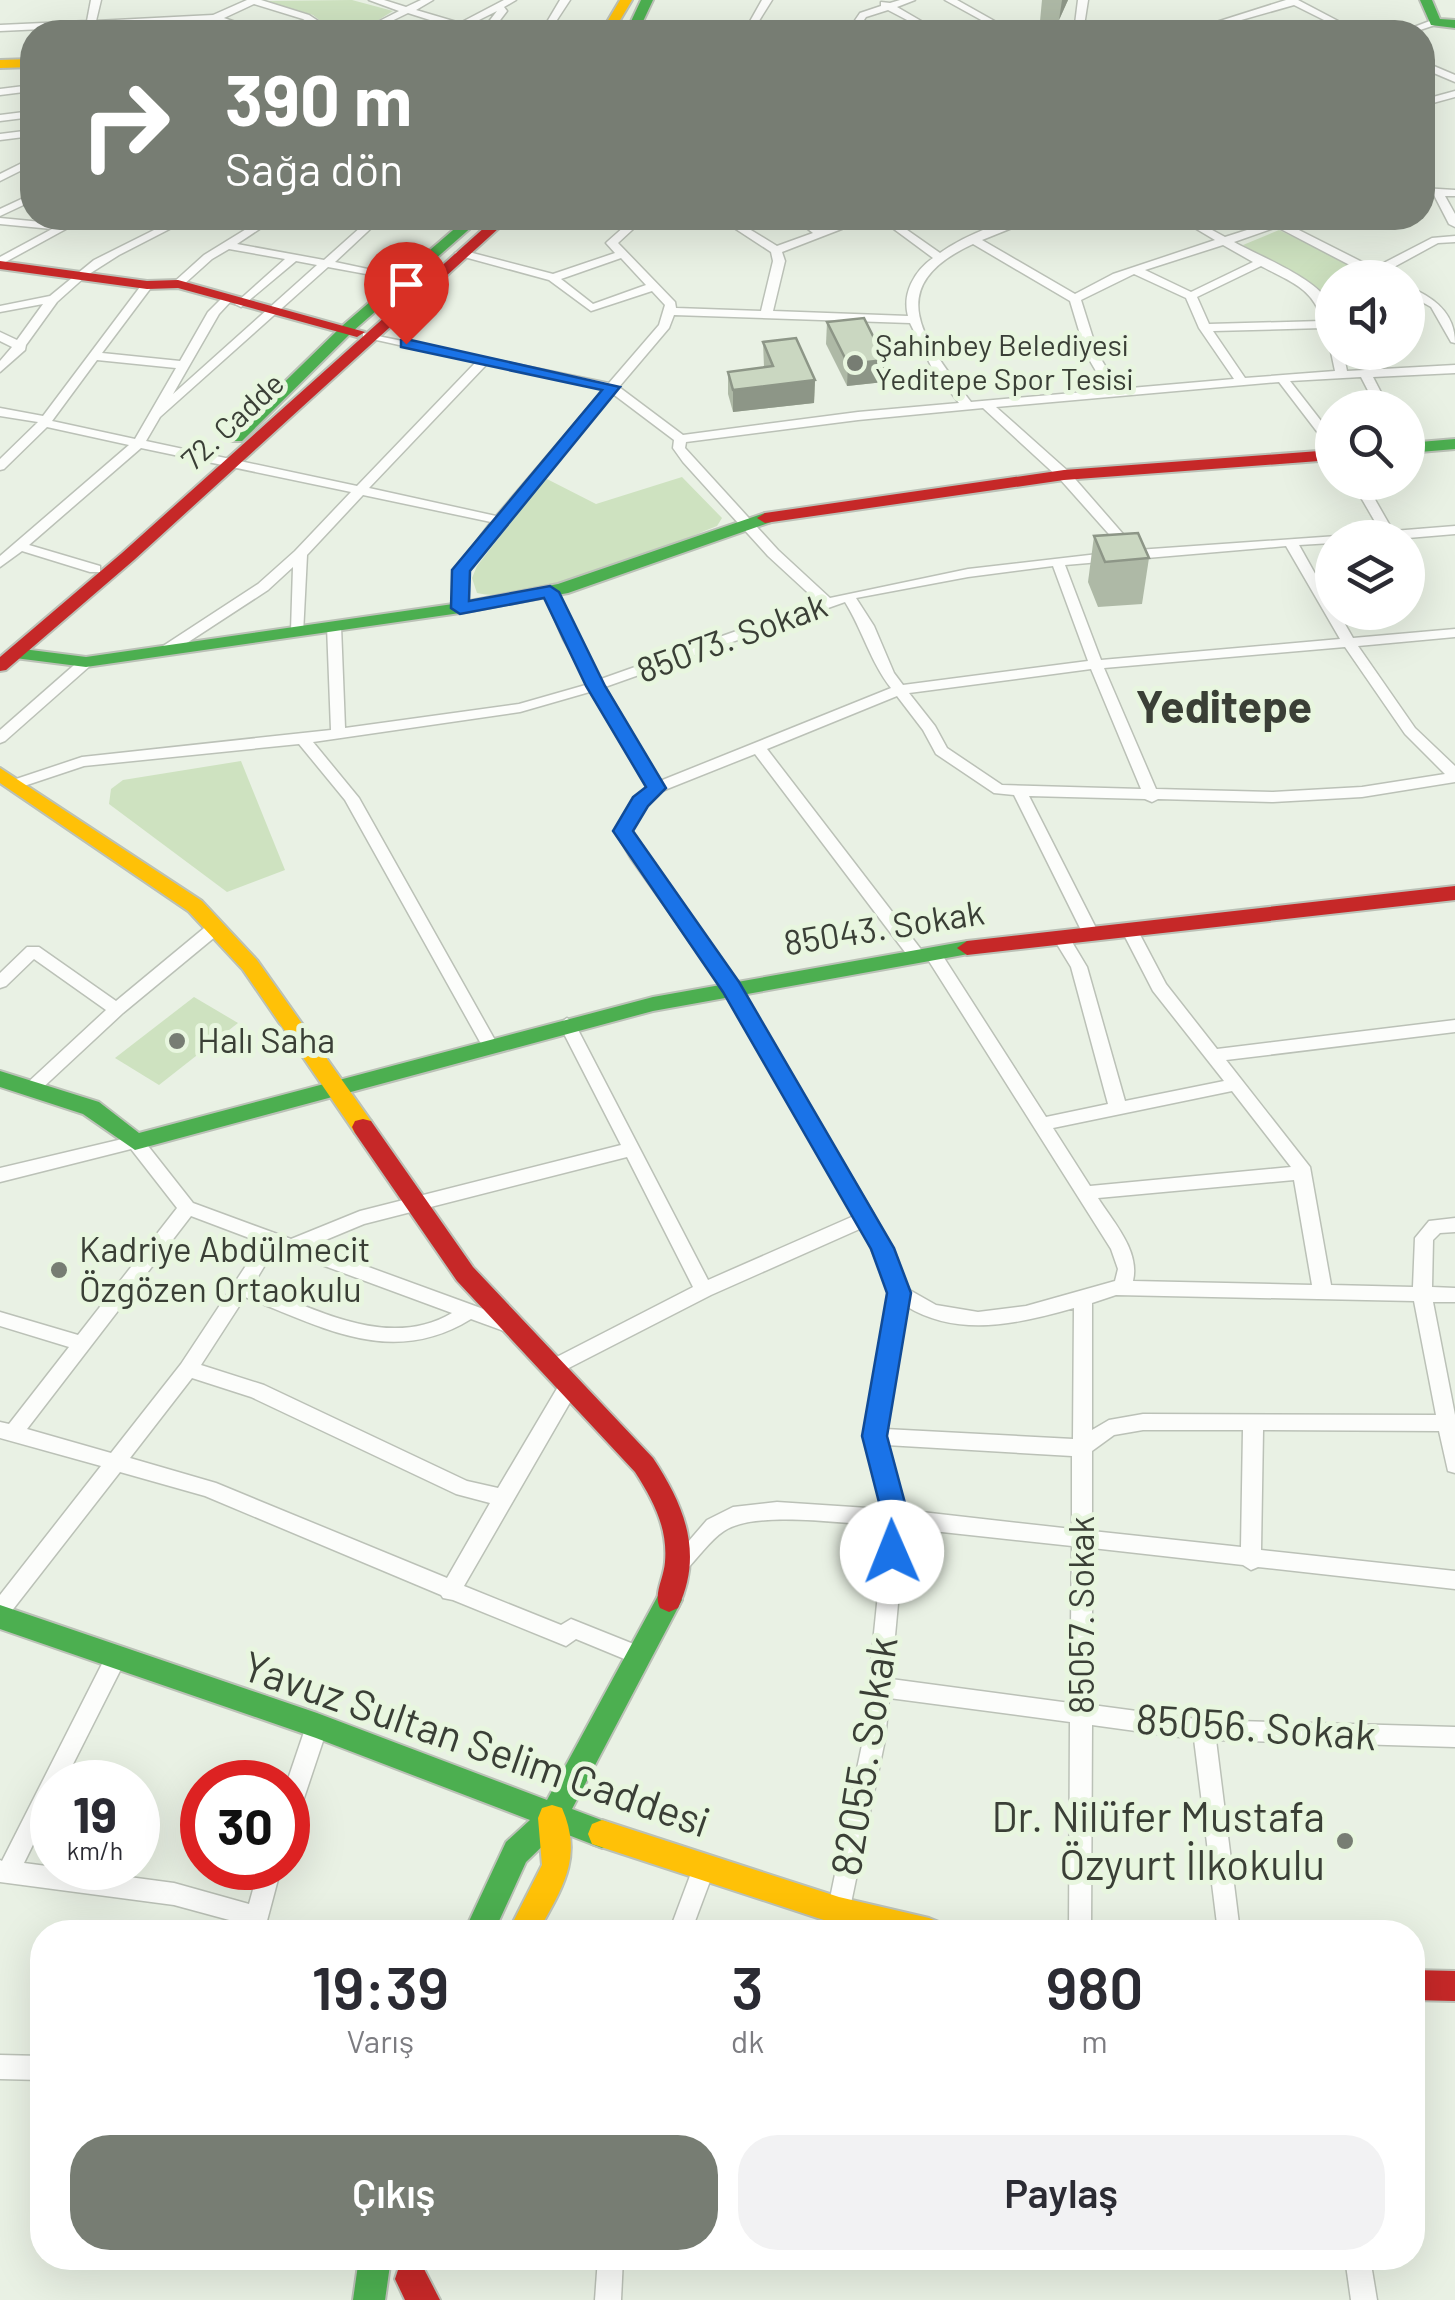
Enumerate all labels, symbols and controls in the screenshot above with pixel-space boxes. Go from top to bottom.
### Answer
text: 390 m [225,56,412,140]
icon: right [60,60,190,190]
text: Sağa dön [225,141,403,195]
pin [364,242,449,345]
icon: arrive [379,257,434,312]
map controls [1315,260,1425,630]
button: sound [1315,260,1425,370]
place label: Şahinbey Belediyesi Yeditepe Spor Tesisi [875,326,1133,396]
marker: Şahinbey Belediyesi Yeditepe Spor Tesisi [844,352,866,374]
street label: 72. Cadde [173,364,290,477]
button: search [1315,390,1425,500]
button: layers [1315,520,1425,630]
street label: 85073. Sokak [630,582,832,690]
district label: Yeditepe [1136,678,1312,732]
street label: 85043. Sokak [781,889,987,963]
place label: Halı Saha [197,1018,335,1060]
marker: Halı Saha [166,1030,188,1052]
place label: Kadriye Abdülmecit Özgözen Ortaokulu [79,1227,371,1309]
marker: Kadriye Abdülmecit Özgözen Ortaokulu [48,1259,70,1281]
position arrow [840,1500,944,1604]
street label: 85057. Sokak [1059,1516,1101,1714]
street label: 82055. Sokak [818,1632,906,1879]
street label: Yavuz Sultan Selim Caddesi [237,1639,716,1845]
street label: 85056. Sokak [1134,1692,1378,1758]
speed limit sign: 30 [180,1760,310,1890]
text: 19 [73,1783,117,1843]
place label: Dr. Nilüfer Mustafa Özyurt İlkokulu [992,1790,1325,1889]
marker: Dr. Nilüfer Mustafa Özyurt İlkokulu [1334,1830,1356,1852]
text: km/h [67,1835,123,1865]
text: 19:39 [312,1950,449,2022]
text: 3 [732,1950,763,2022]
text: 980 [1046,1950,1143,2022]
text: Varış [347,2021,414,2059]
text: dk [731,2021,764,2059]
text: m [1081,2021,1108,2059]
button: Çıkış [70,2135,718,2250]
button: Paylaş [738,2135,1385,2250]

